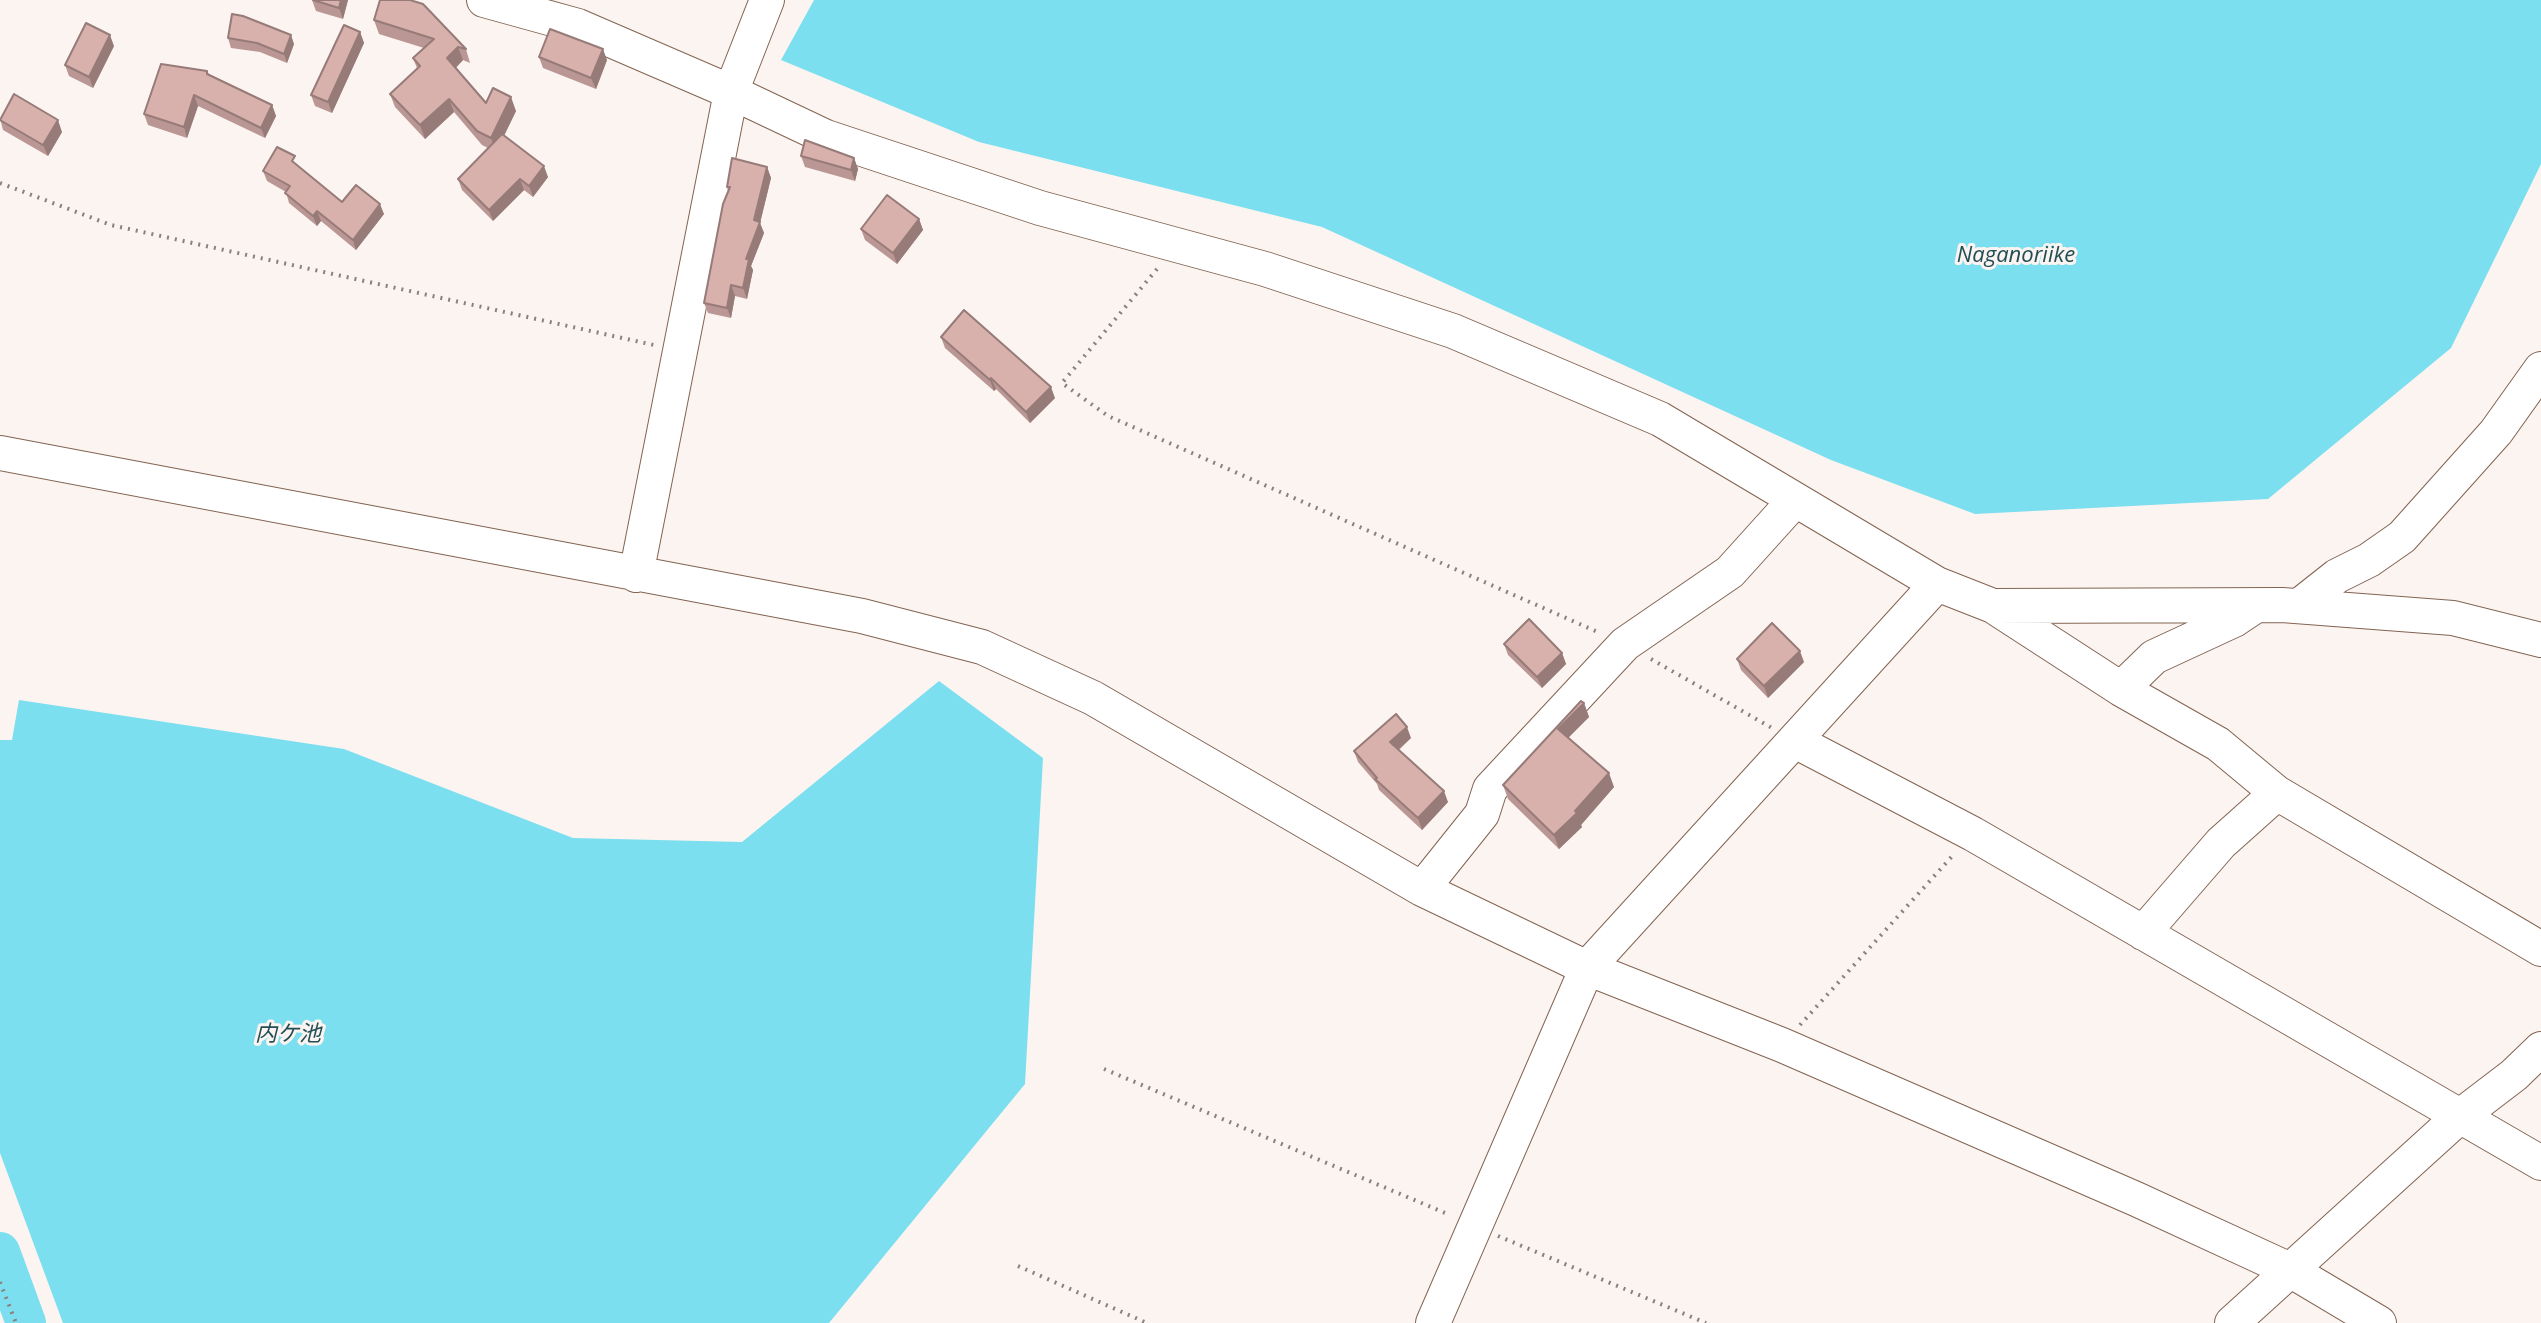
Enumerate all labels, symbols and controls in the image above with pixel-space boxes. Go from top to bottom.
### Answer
water label: Naganoriike [1957,243,2075,269]
water label: 内ケ池 [255,1022,321,1048]

